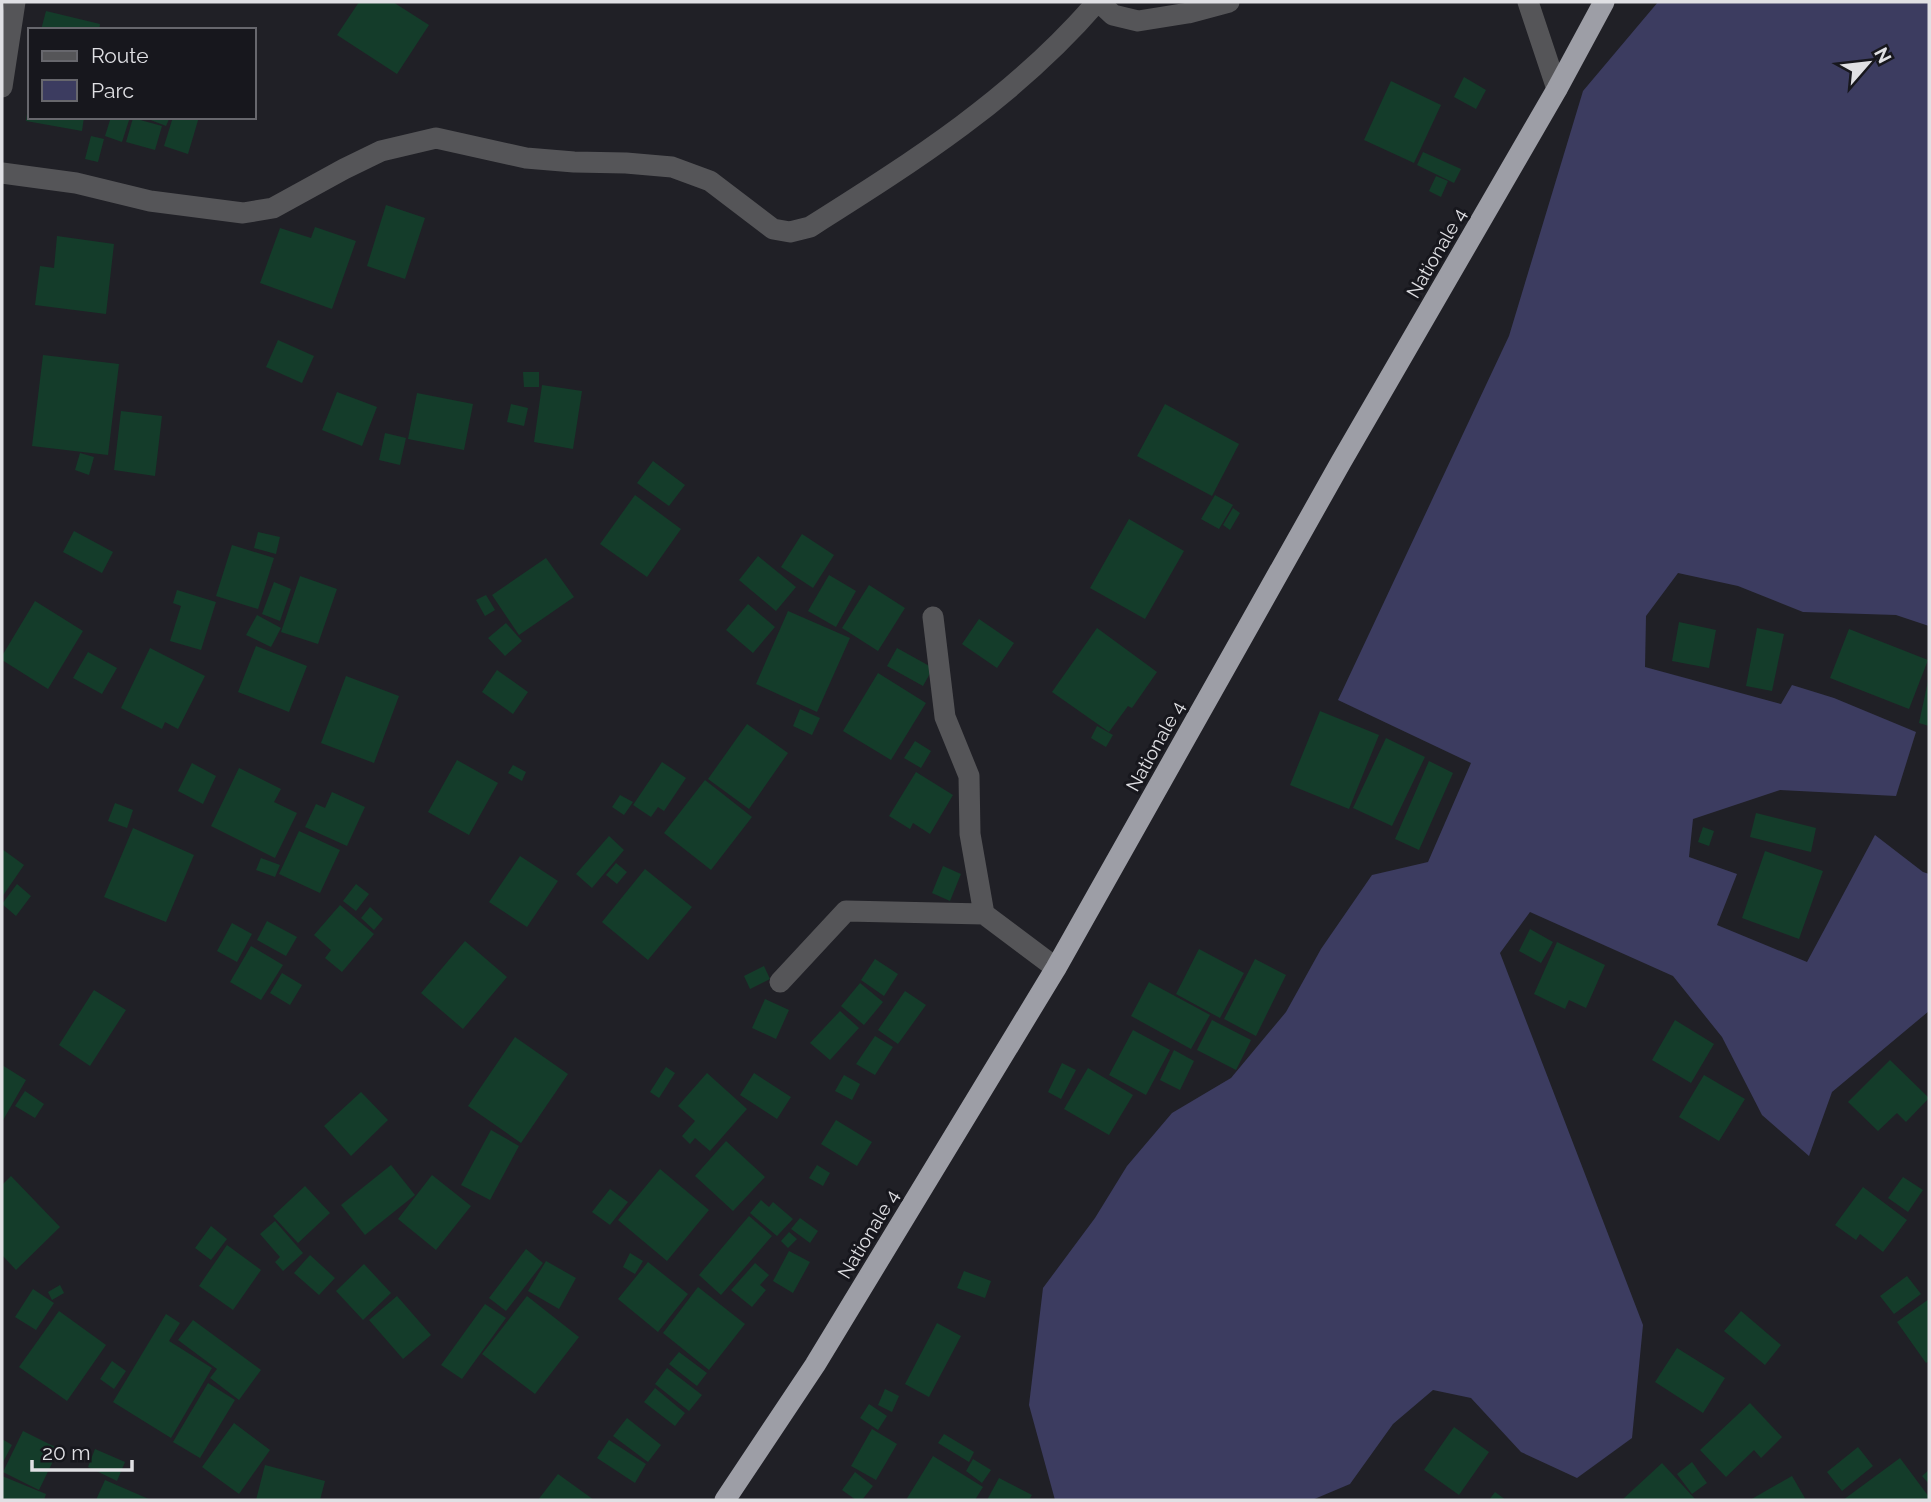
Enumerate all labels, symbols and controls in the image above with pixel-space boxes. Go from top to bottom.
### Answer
legend [28,28,256,119]
north arrow [1833,28,1903,98]
text: Route [91,43,149,68]
text: N [1870,43,1896,67]
text: Parc [91,78,134,103]
street label: Nationale 4 [1402,204,1470,302]
street label: Nationale 4 [1121,697,1189,795]
street label: Nationale 4 [833,1186,903,1282]
scale bar [32,1428,131,1472]
text: 20 m [42,1440,90,1465]

